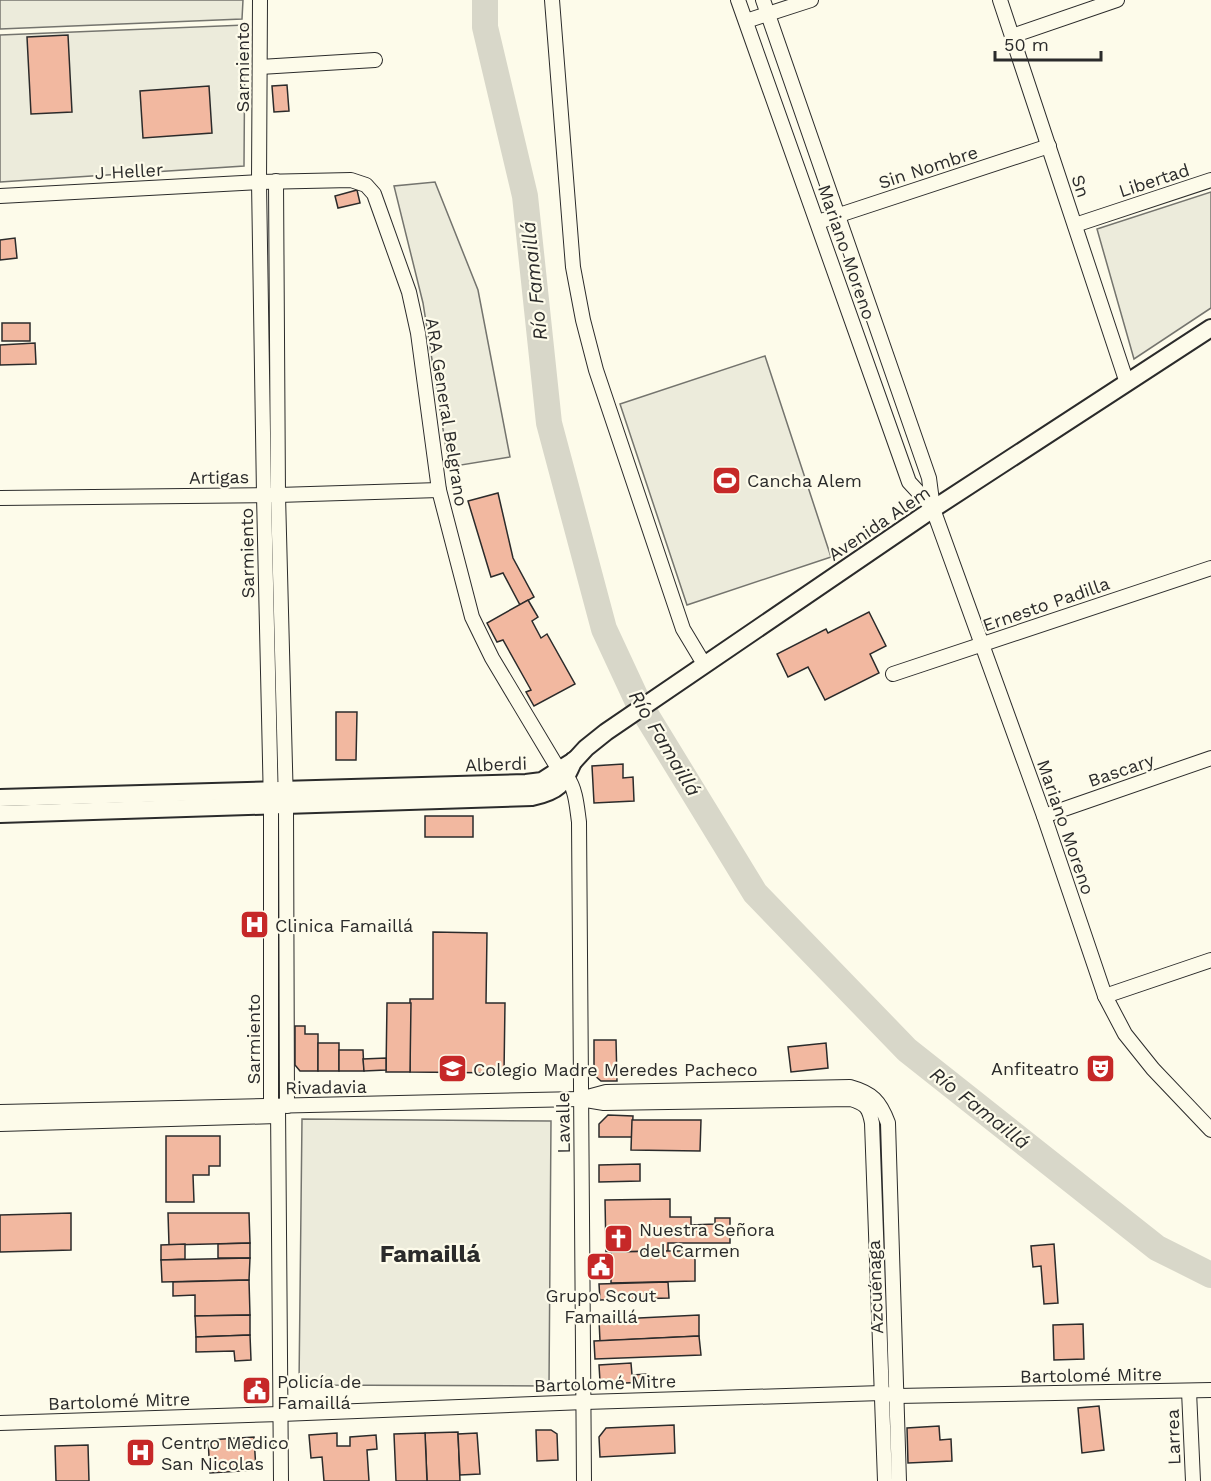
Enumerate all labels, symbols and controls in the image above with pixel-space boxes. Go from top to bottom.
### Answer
street label: Sarmiento [232,22,253,112]
scale bar [995,24,1102,62]
text: 50 m [1004,34,1049,55]
street label: Sin Nombre [876,141,980,193]
street label: J Heller [94,159,164,183]
street label: Libertad [1116,159,1192,201]
street label: Sn [1068,172,1094,200]
street label: Mariano Moreno [814,182,880,322]
water label: Río Famaillá [516,220,552,342]
street label: ARA General Belgrano [422,316,472,508]
sports icon: Cancha Alem [710,464,742,496]
street label: Artigas [189,466,249,488]
place label: Cancha Alem [747,470,862,491]
street label: Avenida Alem [824,481,934,565]
street label: Sarmiento [236,508,258,598]
street label: Ernesto Padilla [980,572,1112,636]
water label: Río Famaillá [624,685,706,801]
street label: Bascary [1085,749,1157,791]
street label: Alberdi [465,752,527,776]
street label: Mariano Moreno [1033,757,1099,897]
hospital icon: Clinica Famaillá [238,909,270,941]
place label: Clinica Famaillá [275,915,413,936]
street label: Sarmiento [243,994,264,1084]
theatre icon: Anfiteatro [1084,1052,1116,1084]
school or university icon: Colegio Madre Meredes Pacheco [436,1053,468,1085]
place label: Anfiteatro [991,1058,1079,1079]
place label: Colegio Madre Meredes Pacheco [473,1059,758,1080]
water label: Río Famaillá [925,1062,1035,1154]
street label: Rivadavia [285,1076,367,1098]
street label: Lavalle [552,1092,574,1154]
place label: Nuestra Señora del Carmen [639,1219,775,1261]
church icon: Nuestra Señora del Carmen [602,1223,634,1255]
district label: Famaillá [380,1240,480,1268]
street label: Azcuénaga [863,1240,887,1334]
public building icon: Grupo Scout Famaillá [585,1250,617,1282]
place label: Grupo Scout Famaillá [546,1285,657,1327]
street label: Bartolomé Mitre [1020,1363,1162,1387]
street label: Bartolomé Mitre [534,1370,676,1396]
place label: Policía de Famaillá [277,1371,361,1413]
public building icon: Policía de Famaillá [240,1375,272,1407]
street label: Bartolomé Mitre [48,1388,190,1414]
street label: Larrea [1162,1409,1184,1465]
place label: Centro Medico San Nicolas [161,1432,289,1474]
hospital icon: Centro Medico San Nicolas [124,1436,156,1468]

